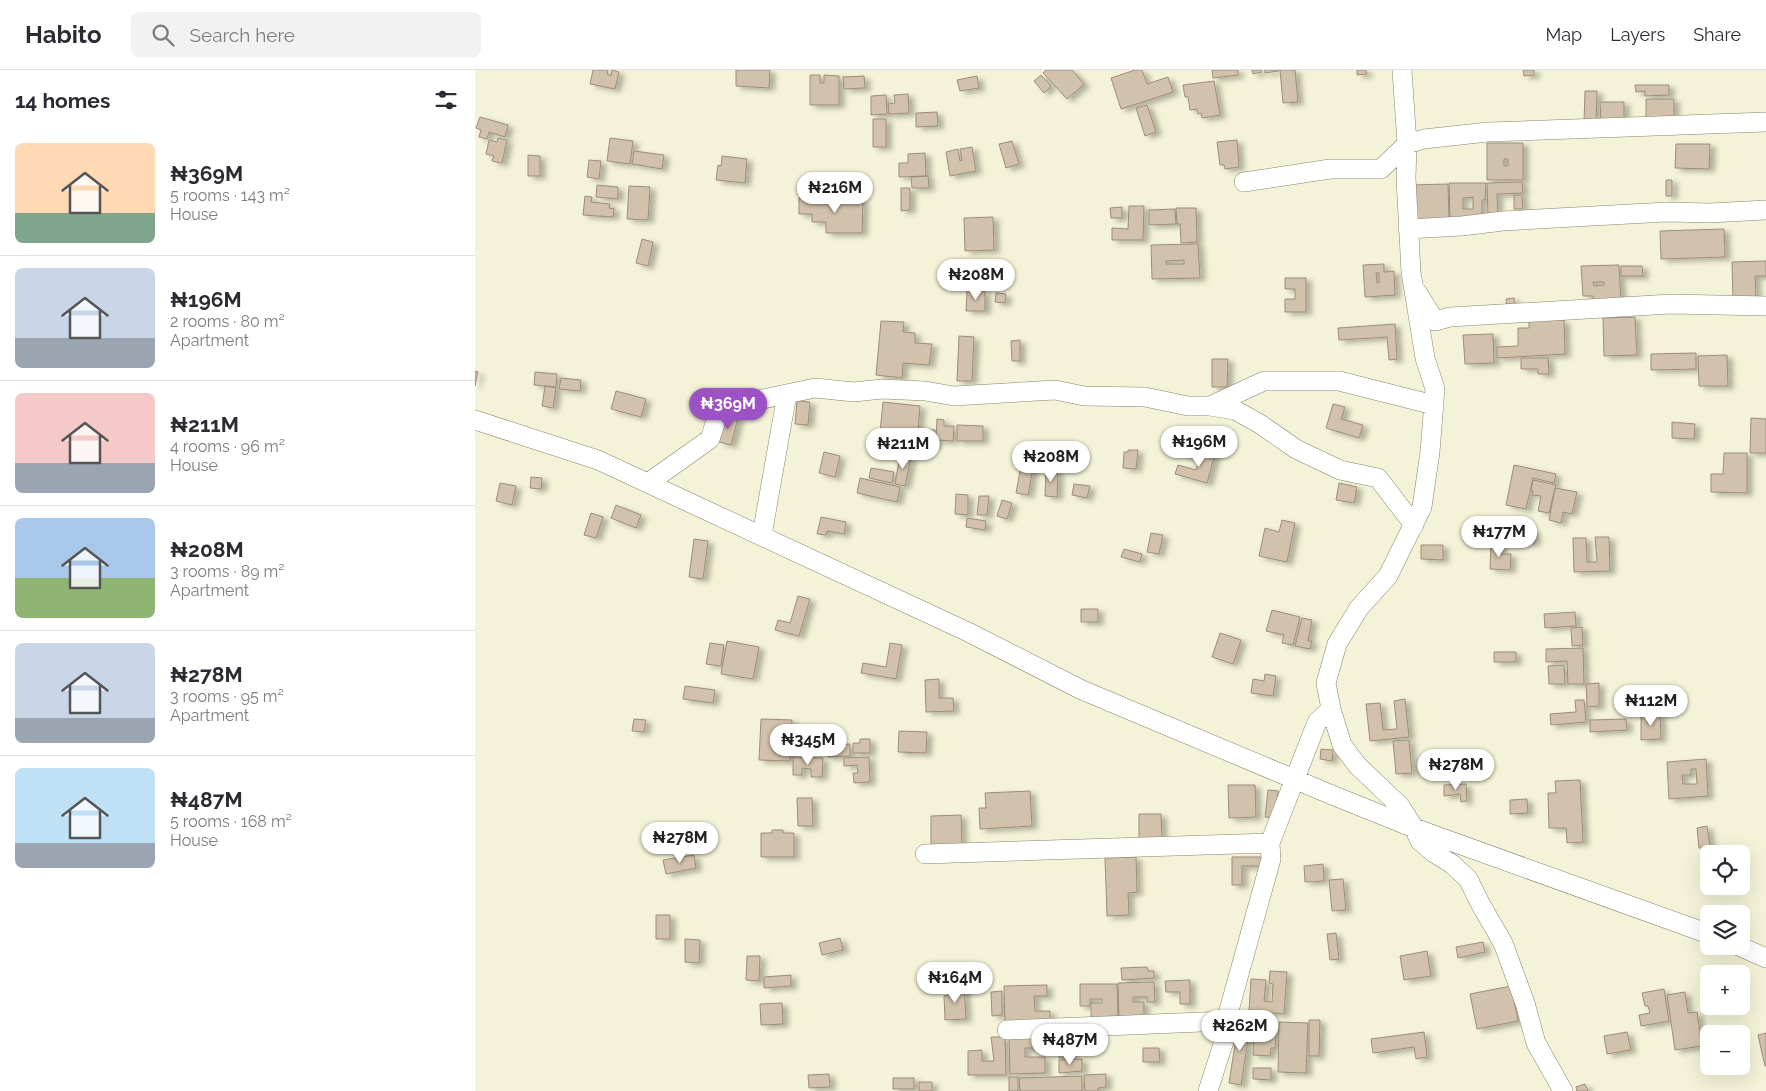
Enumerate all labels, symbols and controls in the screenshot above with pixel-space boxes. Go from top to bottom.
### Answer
search box [131,12,481,57]
text: Habito [25,20,101,49]
icon: search [149,21,177,49]
text: Search here [189,24,295,46]
text: Map [1546,24,1582,45]
text: Layers [1610,24,1665,45]
text: Share [1693,24,1741,45]
icon: filters [432,86,460,114]
text: 14 homes [15,88,110,113]
text: ₦369M [170,161,243,186]
icon: home [55,163,115,223]
pin: ₦216M [800,172,870,214]
text: ₦216M [808,178,862,197]
text: 5 rooms · 143 m² [170,186,290,205]
text: House [170,205,218,224]
pin: ₦208M [941,258,1011,301]
text: ₦208M [948,265,1004,284]
text: ₦196M [170,287,242,312]
icon: home [55,288,115,348]
text: 2 rooms · 80 m² [170,312,285,331]
text: Apartment [170,331,249,350]
pin: ₦369M [693,388,763,430]
text: ₦369M [700,394,756,413]
text: ₦211M [170,412,239,437]
icon: home [55,413,115,473]
pin: ₦196M [1164,426,1234,468]
pin: ₦211M [868,428,938,470]
text: ₦196M [1172,432,1226,451]
text: ₦211M [877,434,929,453]
text: 4 rooms · 96 m² [170,437,285,456]
pin: ₦208M [1016,440,1086,483]
text: ₦208M [1023,447,1079,466]
text: House [170,456,218,475]
pin: ₦177M [1464,516,1534,558]
text: ₦177M [1472,522,1526,541]
text: ₦208M [170,537,244,562]
icon: home [55,538,115,598]
text: 3 rooms · 89 m² [170,562,285,581]
text: Apartment [170,581,249,600]
text: ₦278M [170,662,243,687]
icon: home [55,663,115,723]
pin: ₦112M [1616,684,1686,727]
text: 3 rooms · 95 m² [170,687,284,706]
text: ₦112M [1625,691,1677,710]
text: Apartment [170,706,249,725]
pin: ₦345M [773,724,843,766]
text: ₦345M [781,730,835,749]
pin: ₦278M [1421,748,1491,791]
text: ₦278M [1428,755,1484,774]
text: ₦487M [170,787,243,812]
icon: home [55,788,115,848]
text: 5 rooms · 168 m² [170,812,292,831]
pin: ₦278M [645,822,715,864]
text: ₦278M [652,828,708,847]
text: House [170,831,218,850]
map controls [1700,845,1750,1075]
button: locate [1700,845,1750,895]
button: layers [1700,905,1750,955]
pin: ₦164M [920,962,990,1004]
button: + [1700,965,1750,1015]
text: ₦164M [928,968,982,987]
pin: ₦262M [1205,1010,1275,1052]
text: ₦262M [1212,1016,1268,1035]
pin: ₦487M [1035,1024,1105,1066]
button: − [1700,1025,1750,1075]
text: ₦487M [1042,1030,1098,1049]

